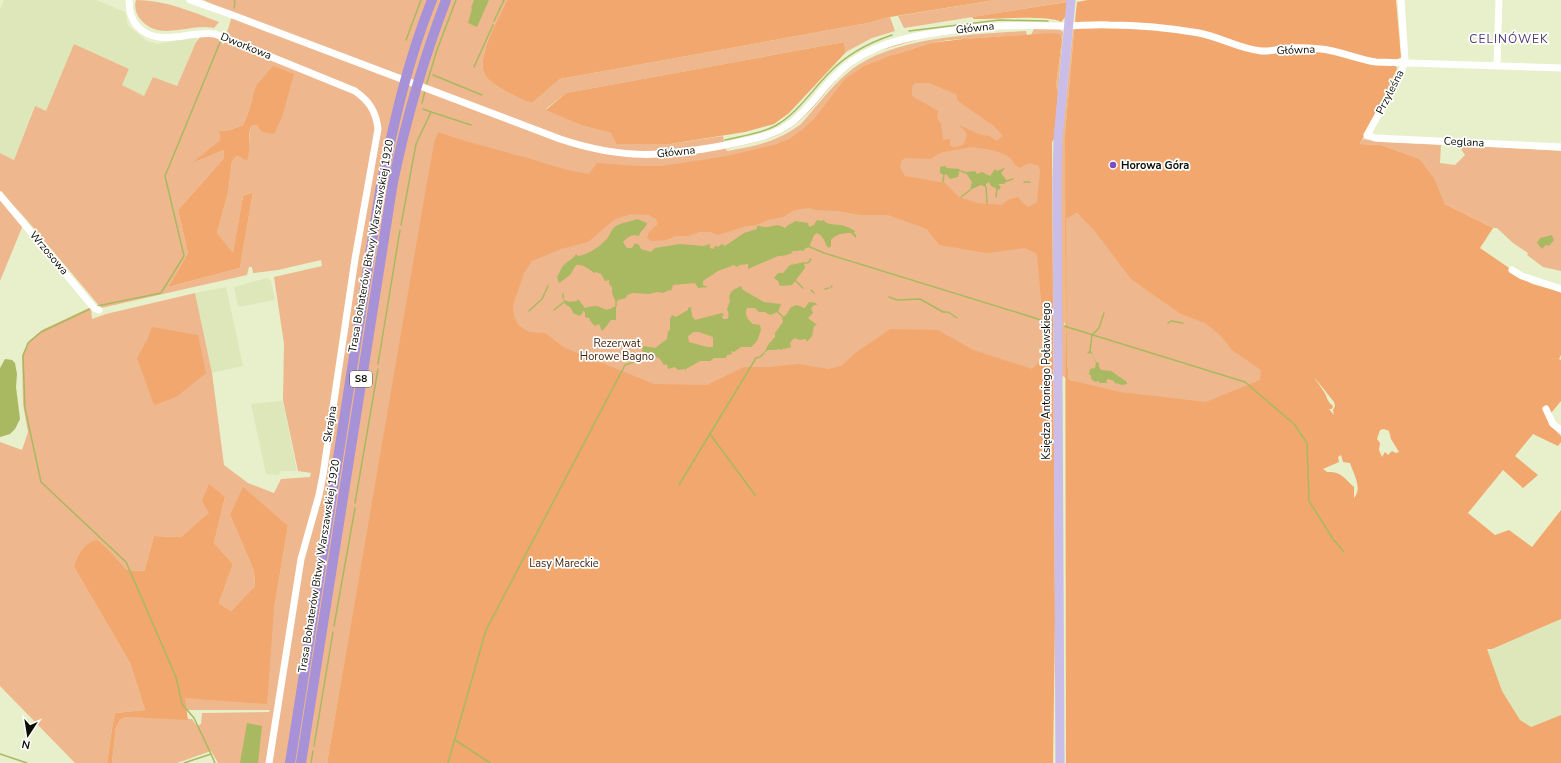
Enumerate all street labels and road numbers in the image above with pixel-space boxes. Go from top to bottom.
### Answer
street label: Główna [955,19,995,37]
street label: Dworkowa [218,29,274,63]
street label: Główna [1276,42,1316,58]
street label: Przyleśna [1372,67,1408,117]
street label: Ceglana [1443,133,1485,151]
street label: Trasa Bohaterów Bitwy Warszawskiej 1920 [345,138,397,354]
street label: Główna [656,143,696,161]
street label: Wrzosowa [26,228,72,278]
street label: Księdza Antoniego Poławskiego [1039,302,1054,460]
road number: S8 [350,371,372,387]
street label: Skrajna [320,405,340,443]
street label: Trasa Bohaterów Bitwy Warszawskiej 1920 [295,458,343,674]

